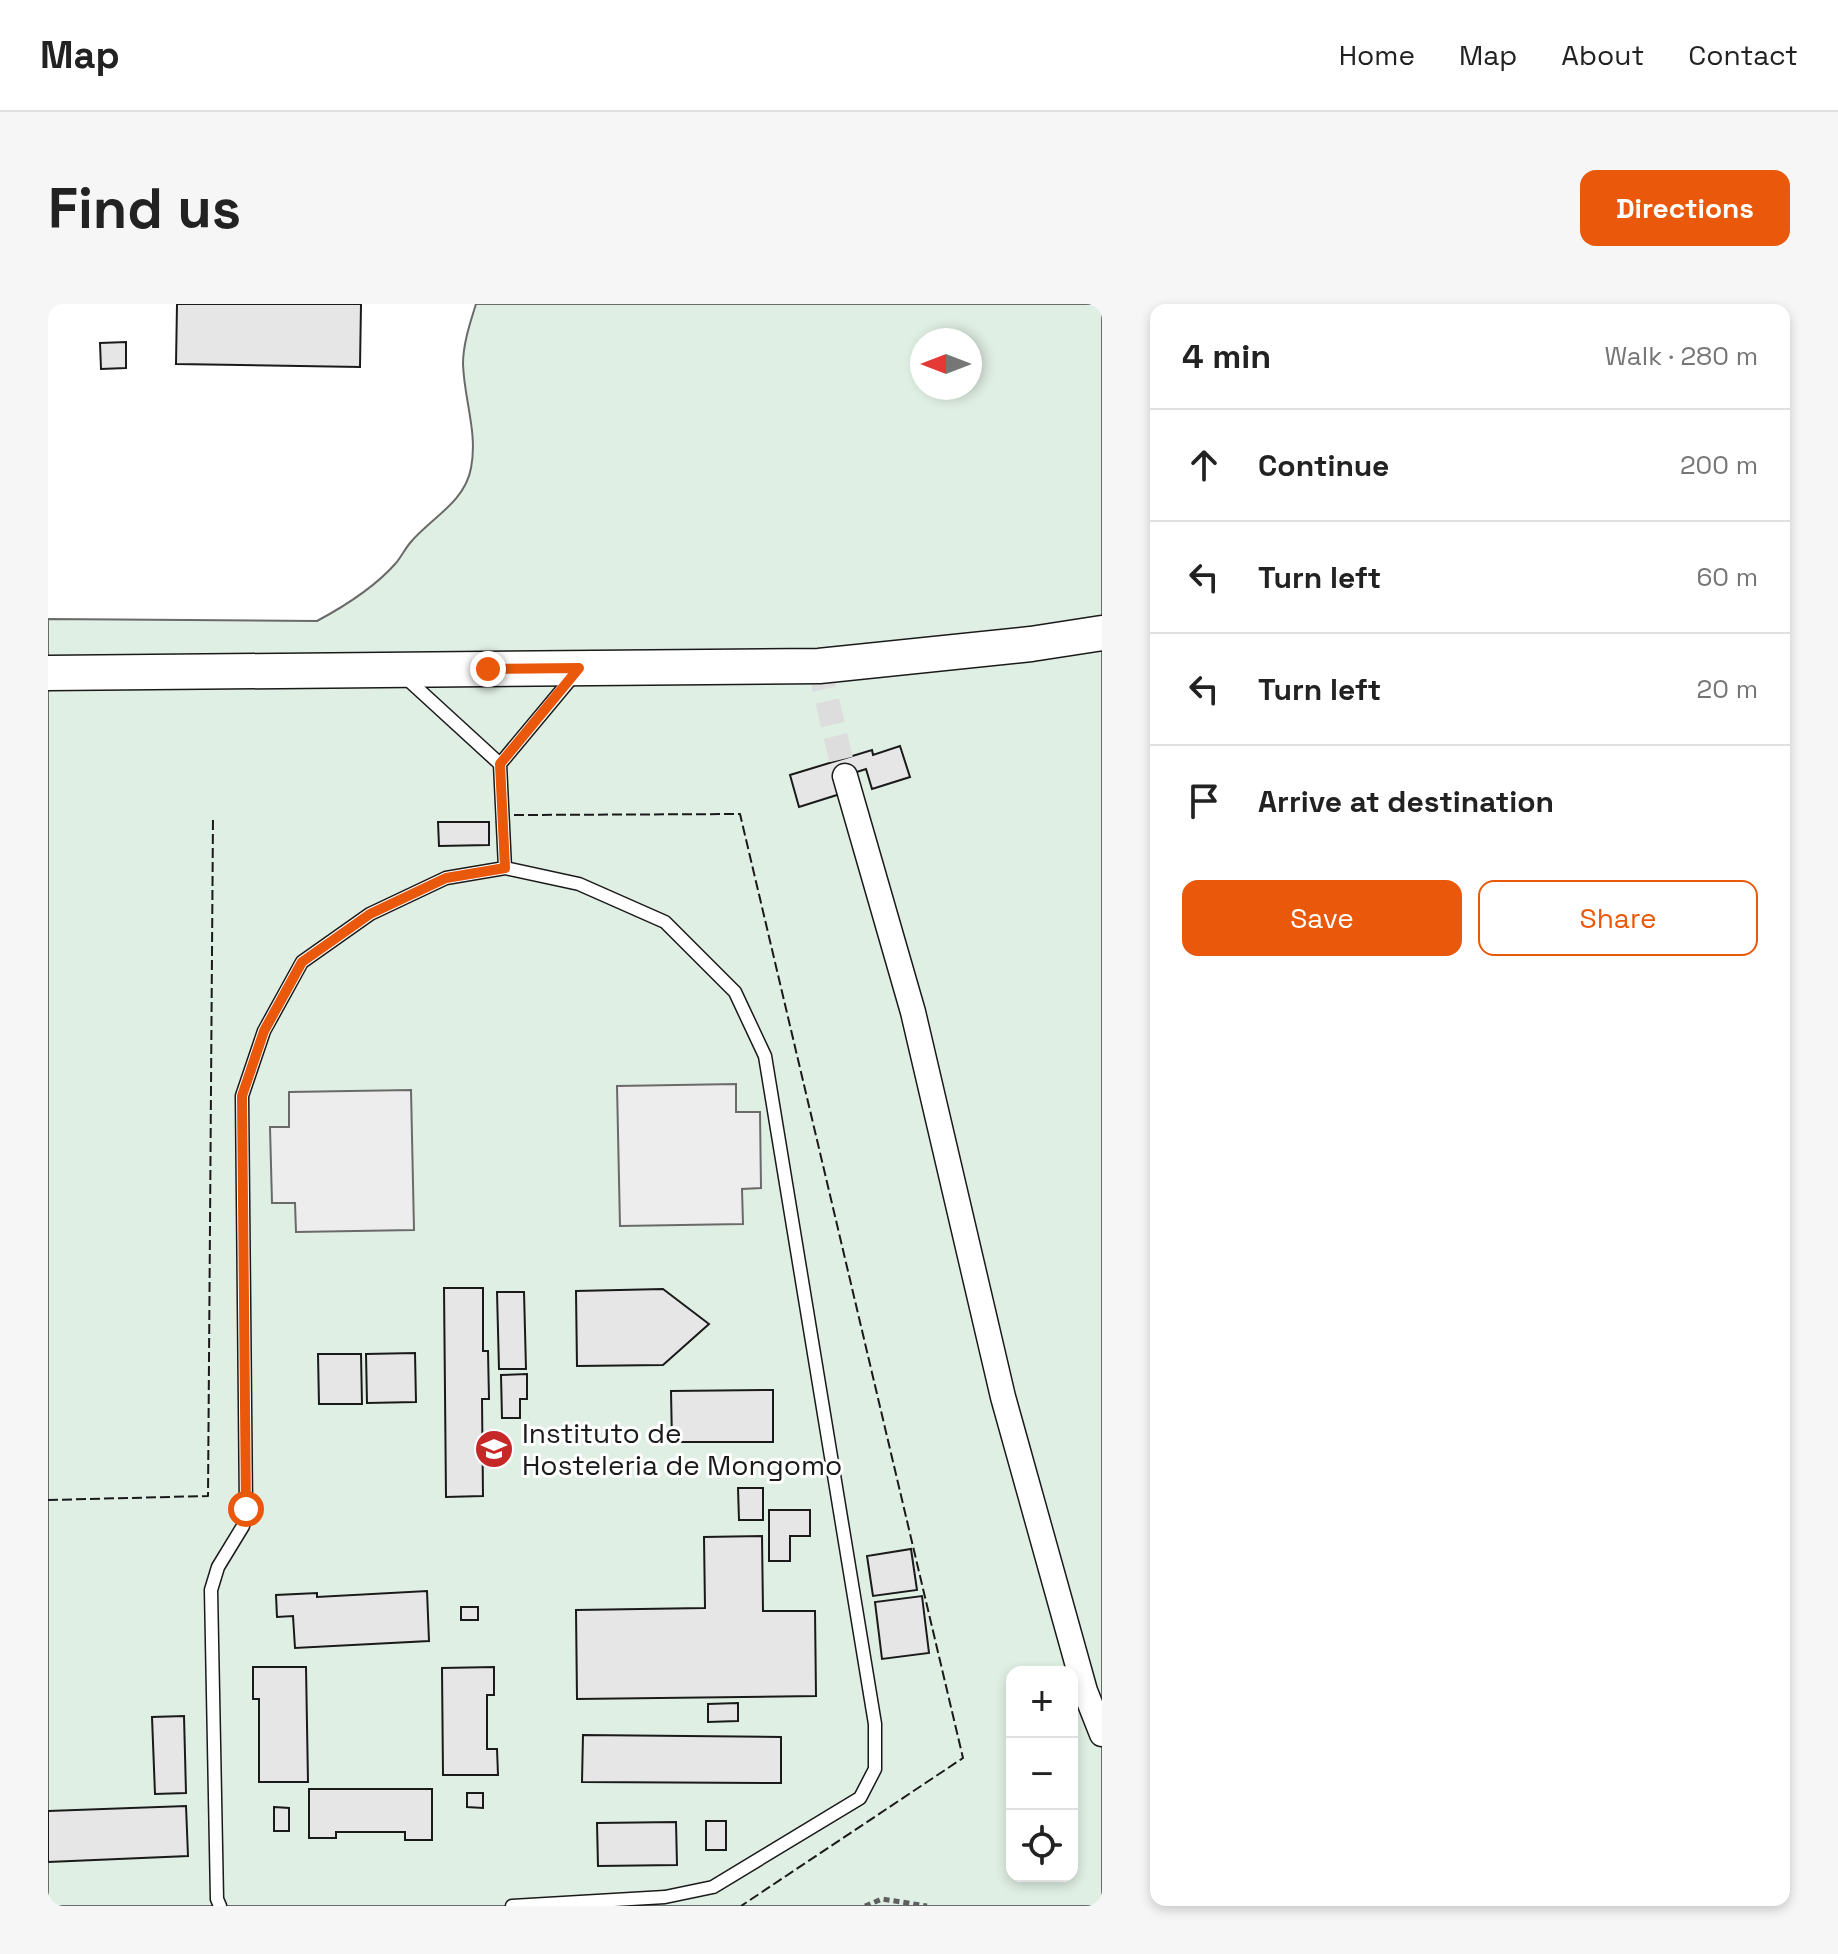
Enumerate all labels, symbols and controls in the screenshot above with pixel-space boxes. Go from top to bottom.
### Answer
text: Map [40,31,120,79]
text: Home [1339,37,1415,73]
text: Map [1459,37,1517,73]
text: About [1561,37,1644,73]
text: Contact [1688,37,1798,73]
button: Directions [1580,170,1790,246]
text: Find us [48,173,241,244]
north arrow [910,328,982,400]
text: 4 min [1182,335,1271,378]
text: Walk · 280 m [1604,339,1758,373]
icon: ahead [1182,443,1226,487]
text: Continue [1258,446,1389,485]
text: 200 m [1680,448,1758,482]
icon: left [1182,555,1226,599]
text: Turn left [1258,558,1381,597]
text: 60 m [1696,560,1758,594]
route end [470,651,506,687]
icon: left [1182,667,1226,711]
text: Turn left [1258,670,1381,709]
text: 20 m [1697,672,1758,706]
icon: arrive [1182,779,1226,823]
text: Arrive at destination [1258,782,1554,821]
button: Save [1182,880,1462,956]
button: Share [1478,880,1758,956]
place label: Instituto de Hosteleria de Mongomo [522,1415,842,1483]
school or university icon: Instituto de Hosteleria de Mongomo [473,1428,515,1470]
route start [228,1491,264,1527]
map controls [1006,1666,1078,1882]
button: + [1006,1666,1078,1738]
button: − [1006,1738,1078,1810]
button: locate [1006,1810,1078,1882]

